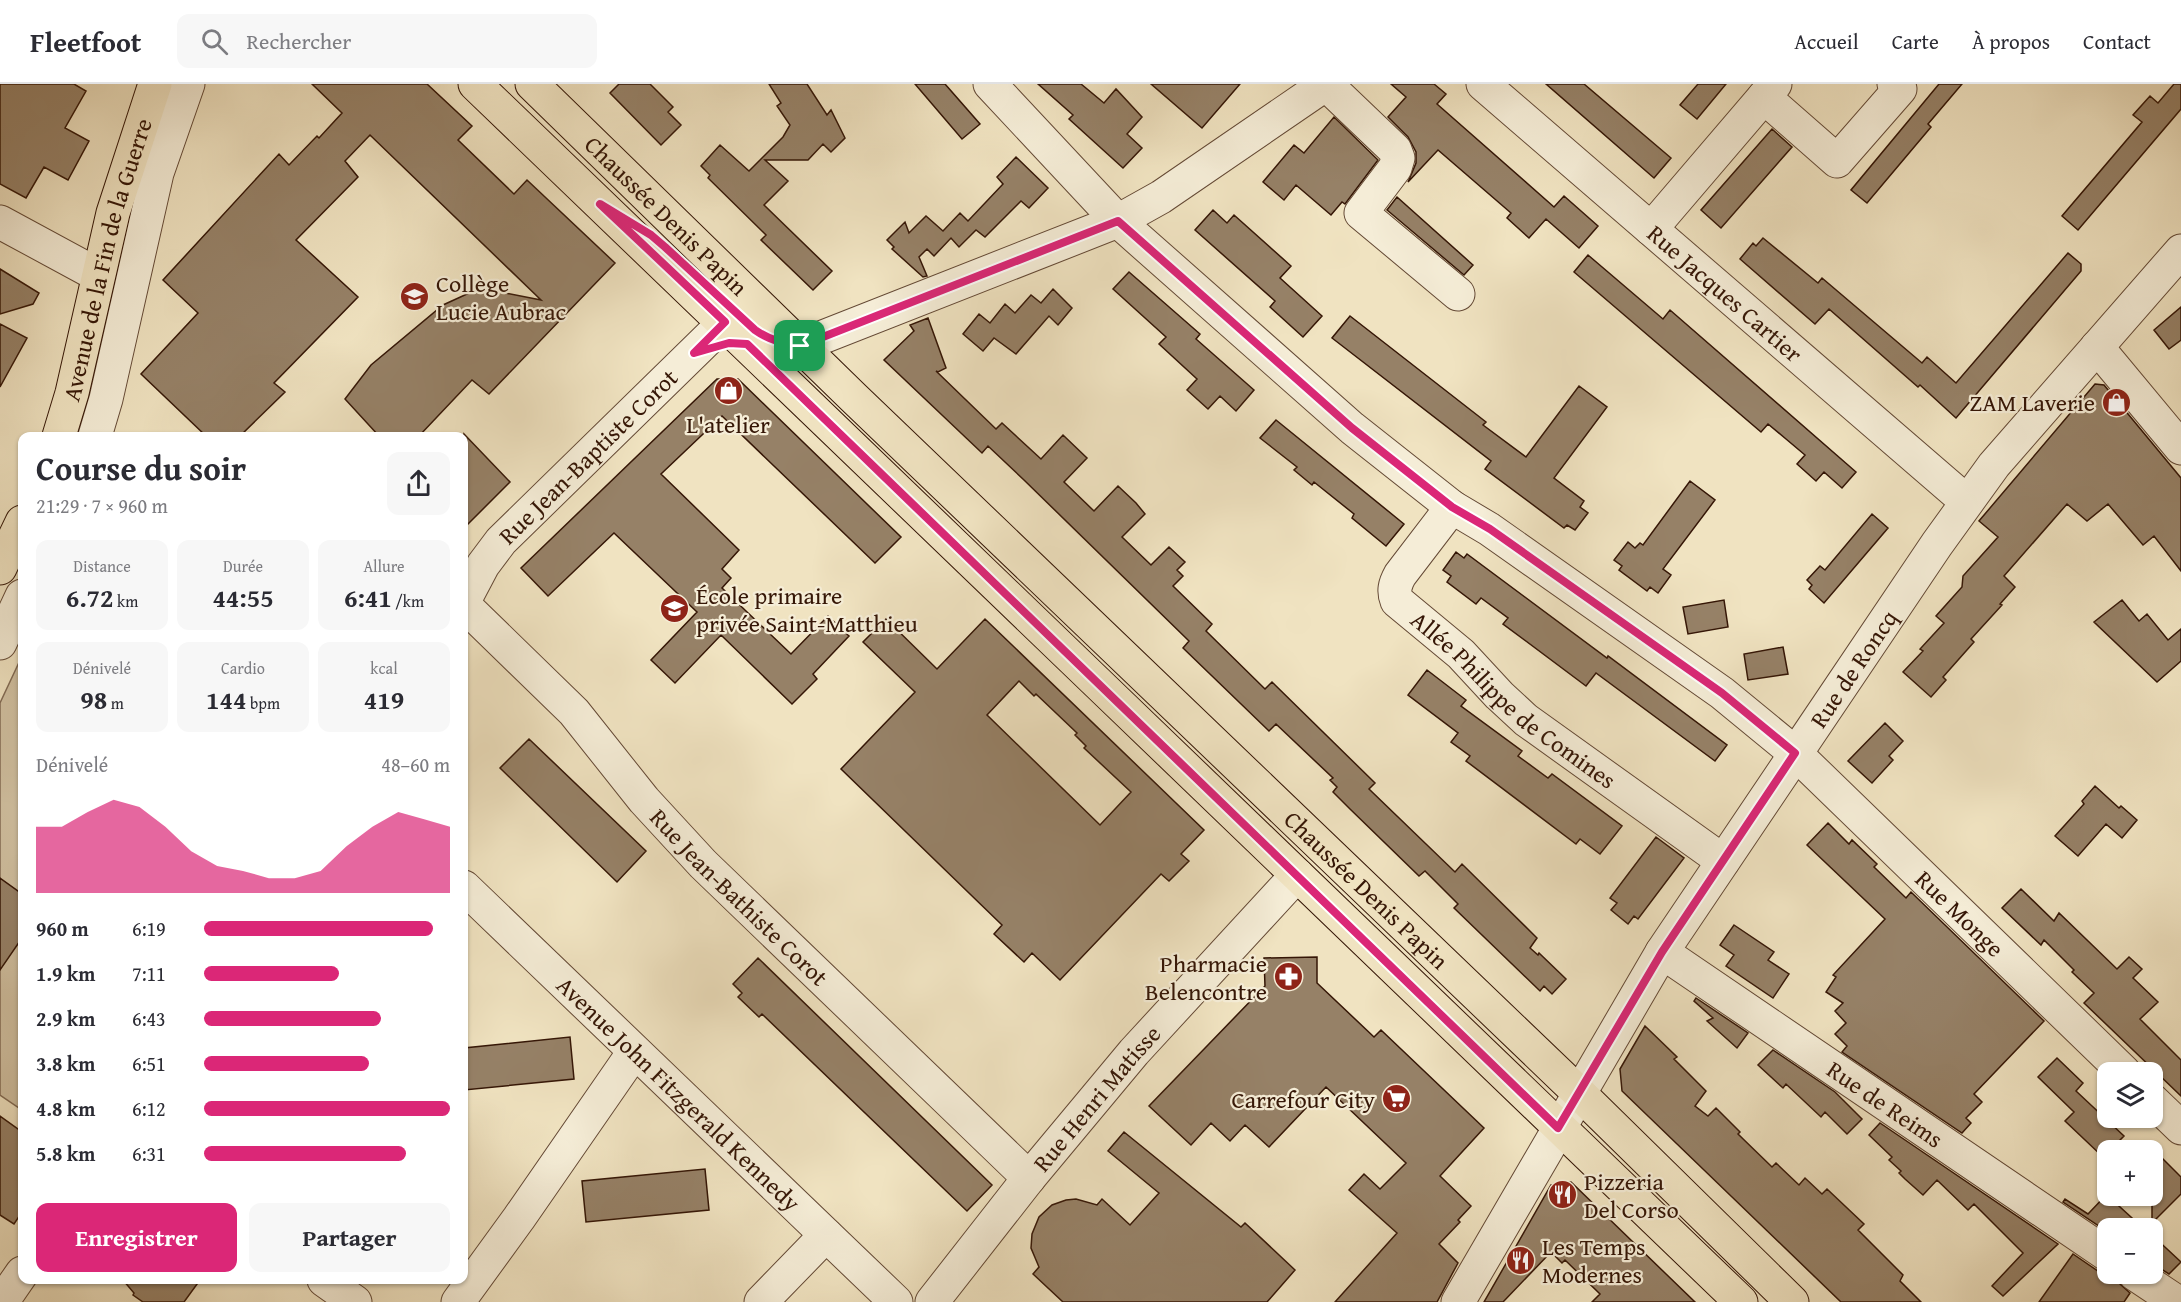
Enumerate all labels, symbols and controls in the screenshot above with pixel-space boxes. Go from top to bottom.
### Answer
search box [177,14,597,68]
text: Fleetfoot [30,21,141,62]
icon: search [198,25,231,58]
text: Rechercher [246,25,351,57]
text: Accueil [1794,26,1859,57]
text: Carte [1892,26,1939,57]
text: À propos [1972,26,2050,57]
text: Contact [2083,26,2151,57]
street label: Avenue de la Fin de la Guerre [53,113,160,405]
street label: Chaussée Denis Papin [577,127,757,304]
street label: Rue Jacques Cartier [1640,216,1811,370]
place label: Collège Lucie Aubrac [436,266,567,329]
school or university icon: Collège Lucie Aubrac [399,281,431,313]
pin [774,320,825,371]
icon: arrive [783,329,816,362]
street label: Rue Jean-Baptiste Corot [490,360,686,552]
shop icon: L'atelier [712,375,744,407]
place label: ZAM Laverie [1970,385,2095,420]
shop icon: ZAM Laverie [2100,386,2132,418]
place label: L'atelier [686,407,770,442]
text: Course du soir [36,444,246,492]
button: share [387,452,450,515]
text: 21:29 · 7 × 960 m [36,491,168,520]
text: Distance [73,554,131,578]
text: Durée [223,554,263,578]
text: Allure [363,554,405,578]
text: 6.72 [66,578,114,617]
text: 44:55 [212,578,274,617]
text: 6:41 [344,578,392,617]
place label: École primaire privée Saint-Matthieu [696,578,918,641]
text: km [114,589,138,613]
text: /km [392,589,424,613]
school or university icon: École primaire privée Saint-Matthieu [659,593,691,625]
street label: Allée Philippe de Comines [1404,602,1624,797]
street label: Rue de Roncq [1801,602,1906,734]
text: Dénivelé [73,656,131,680]
text: Cardio [221,656,265,680]
text: kcal [370,656,398,680]
text: 98 [80,680,107,719]
text: 144 [206,680,246,719]
text: 419 [364,680,404,719]
text: m [107,691,124,715]
text: bpm [246,691,280,715]
text: Dénivelé [36,750,108,779]
text: 48–60 m [381,750,450,779]
street label: Rue Jean-Bathiste Corot [642,800,837,994]
street label: Chaussée Denis Papin [1277,802,1457,977]
street label: Rue Monge [1908,862,2013,965]
text: 960 m [36,914,89,943]
text: 6:19 [132,914,166,943]
place label: Pharmacie Belencontre [1145,946,1267,1009]
text: 1.9 km [36,959,95,988]
text: 7:11 [132,959,166,988]
pharmacy icon: Pharmacie Belencontre [1272,961,1304,993]
street label: Avenue John Fitzgerald Kennedy [549,968,809,1219]
text: 2.9 km [36,1004,95,1033]
text: 6:43 [132,1004,166,1033]
street label: Rue Henri Matisse [1024,1017,1168,1179]
text: 3.8 km [36,1049,95,1078]
text: 6:51 [132,1049,166,1078]
street label: Rue de Reims [1820,1052,1950,1156]
map controls [2097,1062,2163,1284]
button: layers [2097,1062,2163,1128]
place label: Carrefour City [1232,1082,1375,1117]
supermarket icon: Carrefour City [1380,1083,1412,1115]
text: 4.8 km [36,1094,95,1123]
text: 6:12 [132,1094,166,1123]
text: 5.8 km [36,1139,95,1168]
text: 6:31 [132,1139,166,1168]
button: + [2097,1140,2163,1206]
place label: Pizzeria Del Corso [1584,1164,1679,1227]
restaurant icon: Pizzeria Del Corso [1547,1179,1579,1211]
button: Enregistrer [36,1203,237,1272]
button: Partager [249,1203,450,1272]
button: − [2097,1218,2163,1284]
place label: Les Temps Modernes [1542,1229,1646,1292]
restaurant icon: Les Temps Modernes [1505,1244,1537,1276]

